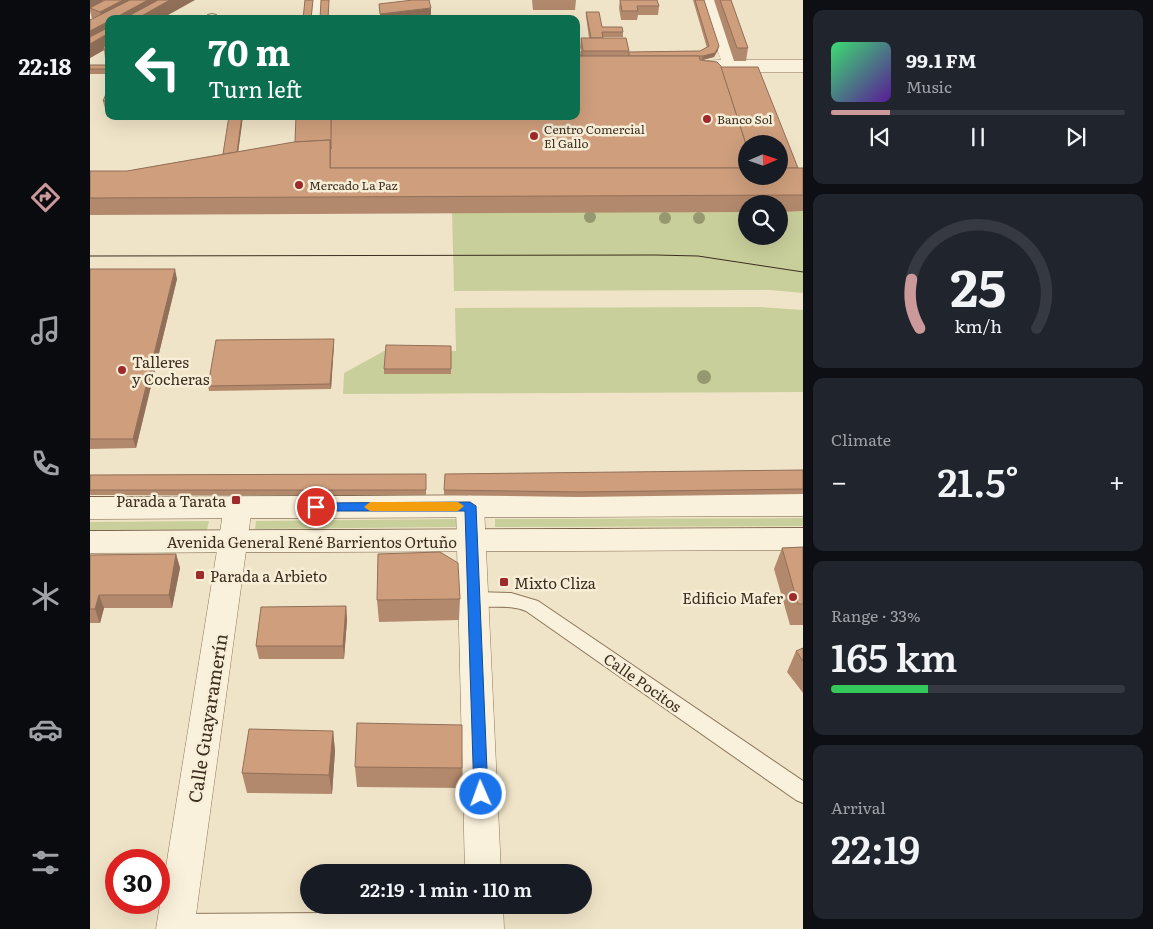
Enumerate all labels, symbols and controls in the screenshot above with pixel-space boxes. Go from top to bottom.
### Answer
text: 70 m [208,25,290,77]
icon: left [125,35,190,100]
text: 99.1 FM [906,46,976,74]
text: 22:18 [19,49,71,82]
text: Turn left [208,72,302,105]
text: Music [906,74,952,98]
place label: Banco Sol [717,110,773,128]
marker: Banco Sol [701,113,713,125]
place label: Centro Comercial El Gallo [544,120,645,152]
icon: previous [866,123,894,151]
icon: pause [964,123,992,151]
icon: next [1062,123,1090,151]
marker: Centro Comercial El Gallo [528,130,540,142]
north arrow [738,135,788,185]
map controls [738,135,788,245]
place label: Mercado La Paz [309,176,398,194]
marker: Mercado La Paz [293,179,305,191]
icon: directions [28,180,63,215]
button: search [738,195,788,245]
text: 25 [950,246,1006,323]
text: km/h [954,312,1002,339]
icon: music [28,313,63,348]
place label: Talleres y Cocheras [132,350,210,390]
marker: Talleres y Cocheras [116,364,128,376]
text: Climate [831,427,891,451]
icon: phone [28,446,63,481]
text: 21.5° [937,452,1019,509]
text: − [831,459,847,501]
text: + [1109,459,1125,501]
pin [295,486,337,528]
place label: Parada a Tarata [116,489,227,512]
icon: arrive [302,493,330,521]
marker: Parada a Tarata [230,494,242,506]
street label: Avenida General René Barrientos Ortuño [167,530,457,553]
place label: Parada a Arbieto [210,564,328,587]
marker: Parada a Arbieto [194,569,206,581]
place label: Mixto Cliza [514,571,597,594]
marker: Mixto Cliza [498,576,510,588]
icon: climate [28,579,63,614]
place label: Edificio Mafer [682,586,783,609]
marker: Edificio Mafer [787,591,799,603]
text: Range · 33% [831,603,921,627]
text: 165 km [831,627,958,684]
street label: Calle Guayaramerín [180,631,234,805]
street label: Calle Pocitos [599,647,687,717]
icon: car [28,712,63,747]
position arrow [454,767,506,819]
text: Arrival [831,795,886,819]
text: 22:19 [831,819,920,876]
icon: filters [28,845,63,880]
speed limit sign: 30 [105,849,170,914]
text: 22:19 · 1 min · 110 m [360,875,532,903]

